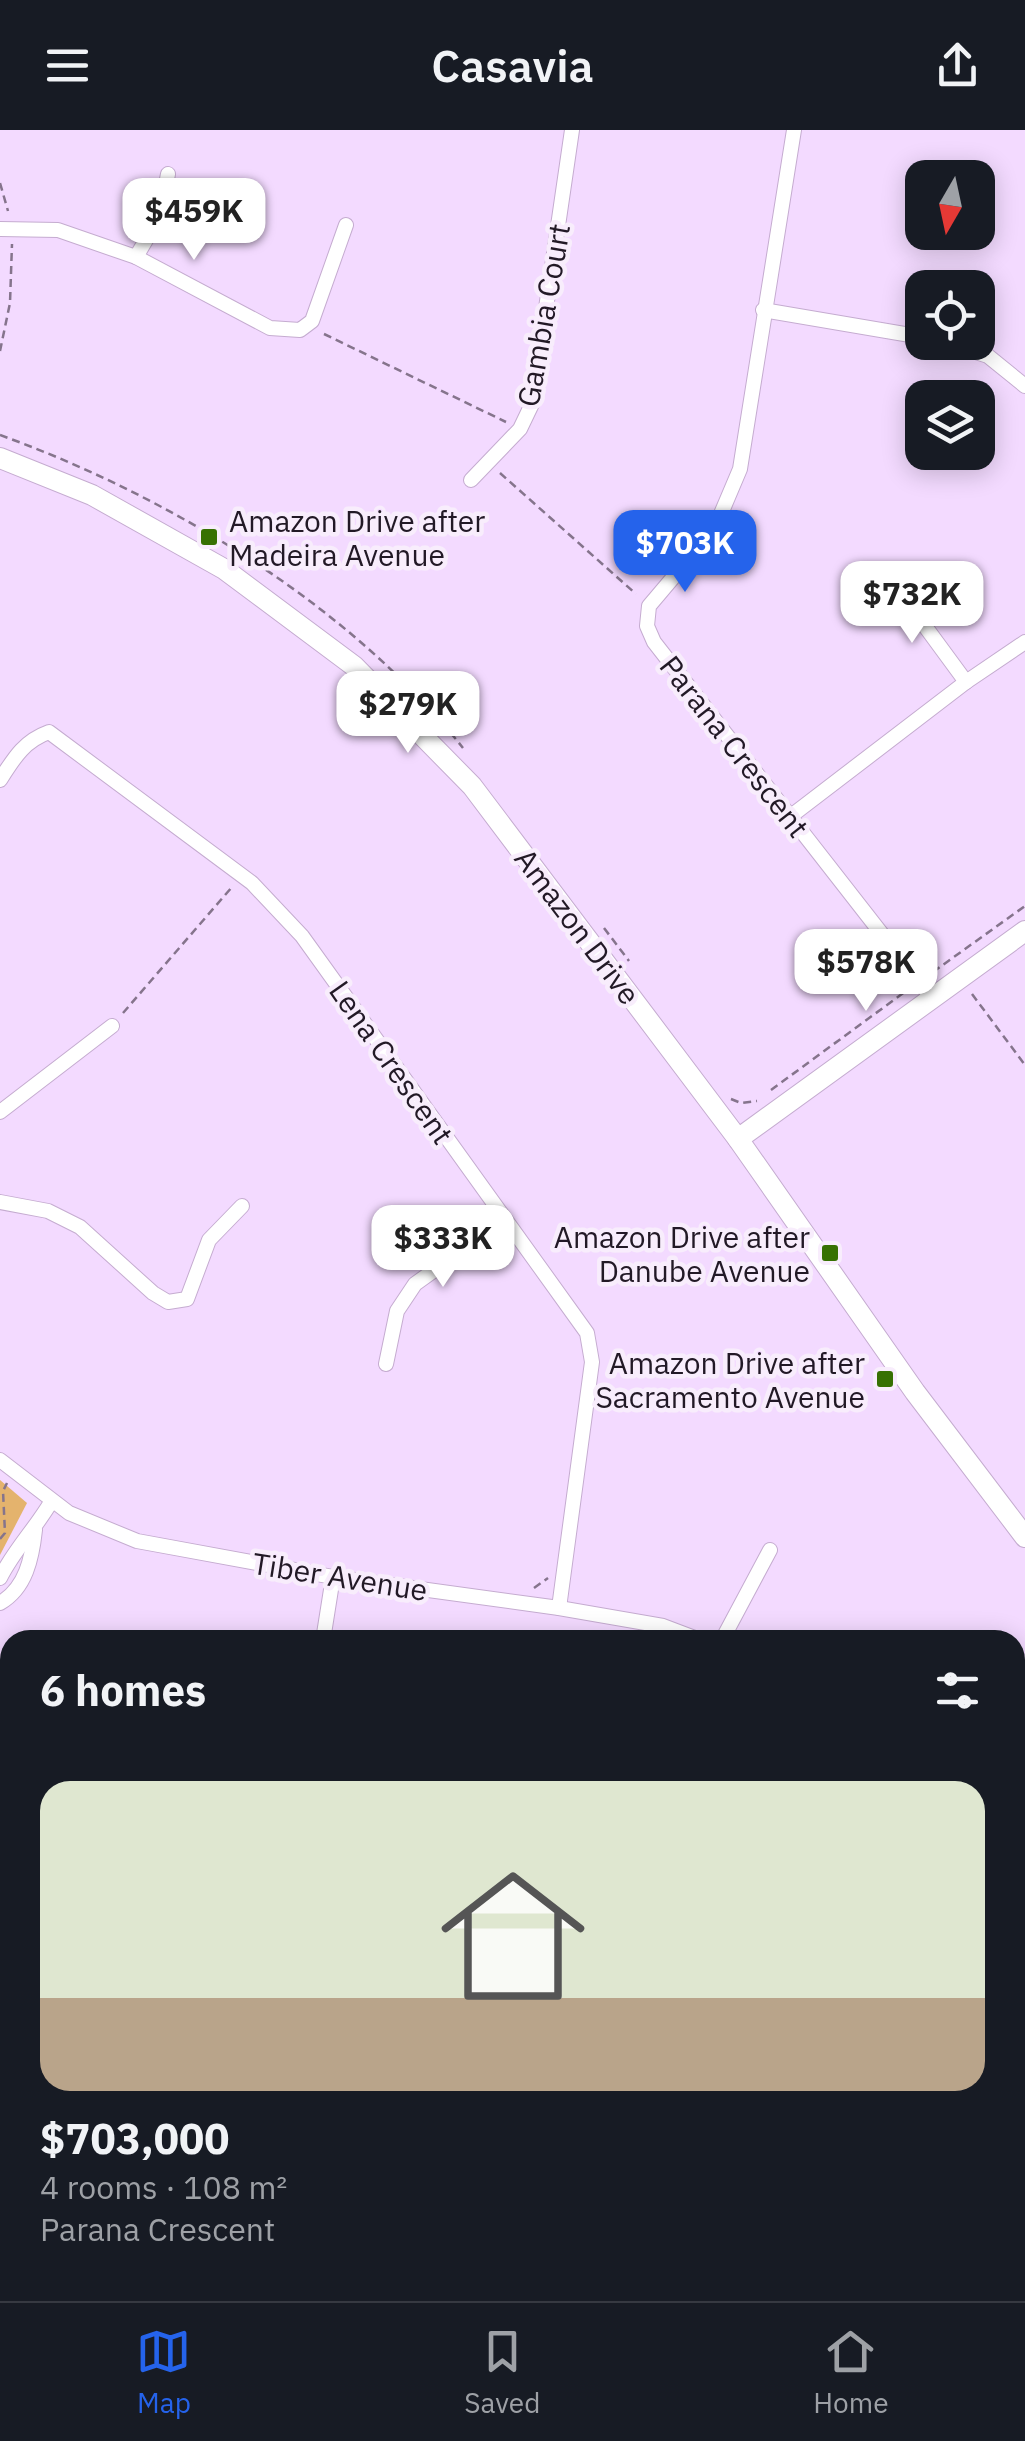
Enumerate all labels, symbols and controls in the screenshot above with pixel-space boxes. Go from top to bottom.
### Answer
text: Casavia [431,36,594,94]
icon: menu [40,38,95,93]
icon: share [930,38,985,93]
north arrow [905,160,995,250]
map controls [905,160,995,470]
pin: $459K [124,178,264,263]
text: $459K [144,189,244,231]
street label: Gambia Court [508,220,578,410]
button: locate [905,270,995,360]
button: layers [905,380,995,470]
place label: Amazon Drive after Madeira Avenue [229,501,485,574]
pin: $703K [615,510,755,595]
text: $703K [635,521,735,563]
marker: Amazon Drive after Madeira Avenue [198,526,220,548]
pin: $732K [842,561,982,646]
text: $732K [862,572,962,614]
street label: Parana Crescent [652,647,818,845]
pin: $279K [338,671,478,756]
text: $279K [358,682,458,724]
street label: Amazon Drive [507,840,649,1012]
pin: $578K [796,929,936,1014]
text: $578K [816,940,916,982]
street label: Lena Crescent [321,973,463,1151]
pin: $333K [373,1205,513,1290]
text: $333K [393,1216,493,1258]
place label: Amazon Drive after Danube Avenue [554,1217,810,1290]
marker: Amazon Drive after Danube Avenue [819,1242,841,1264]
place label: Amazon Drive after Sacramento Avenue [595,1343,865,1416]
marker: Amazon Drive after Sacramento Avenue [874,1368,896,1390]
street label: Tiber Avenue [250,1543,430,1609]
text: 6 homes [40,1663,206,1718]
icon: filters [930,1663,985,1718]
icon: home [423,1846,603,2026]
text: $703,000 [40,2111,229,2166]
text: 4 rooms · 108 m² [40,2166,287,2208]
text: Parana Crescent [40,2208,275,2250]
tab: Map [136,2324,191,2421]
tab: Saved [464,2324,540,2421]
tab: Home [813,2324,889,2421]

